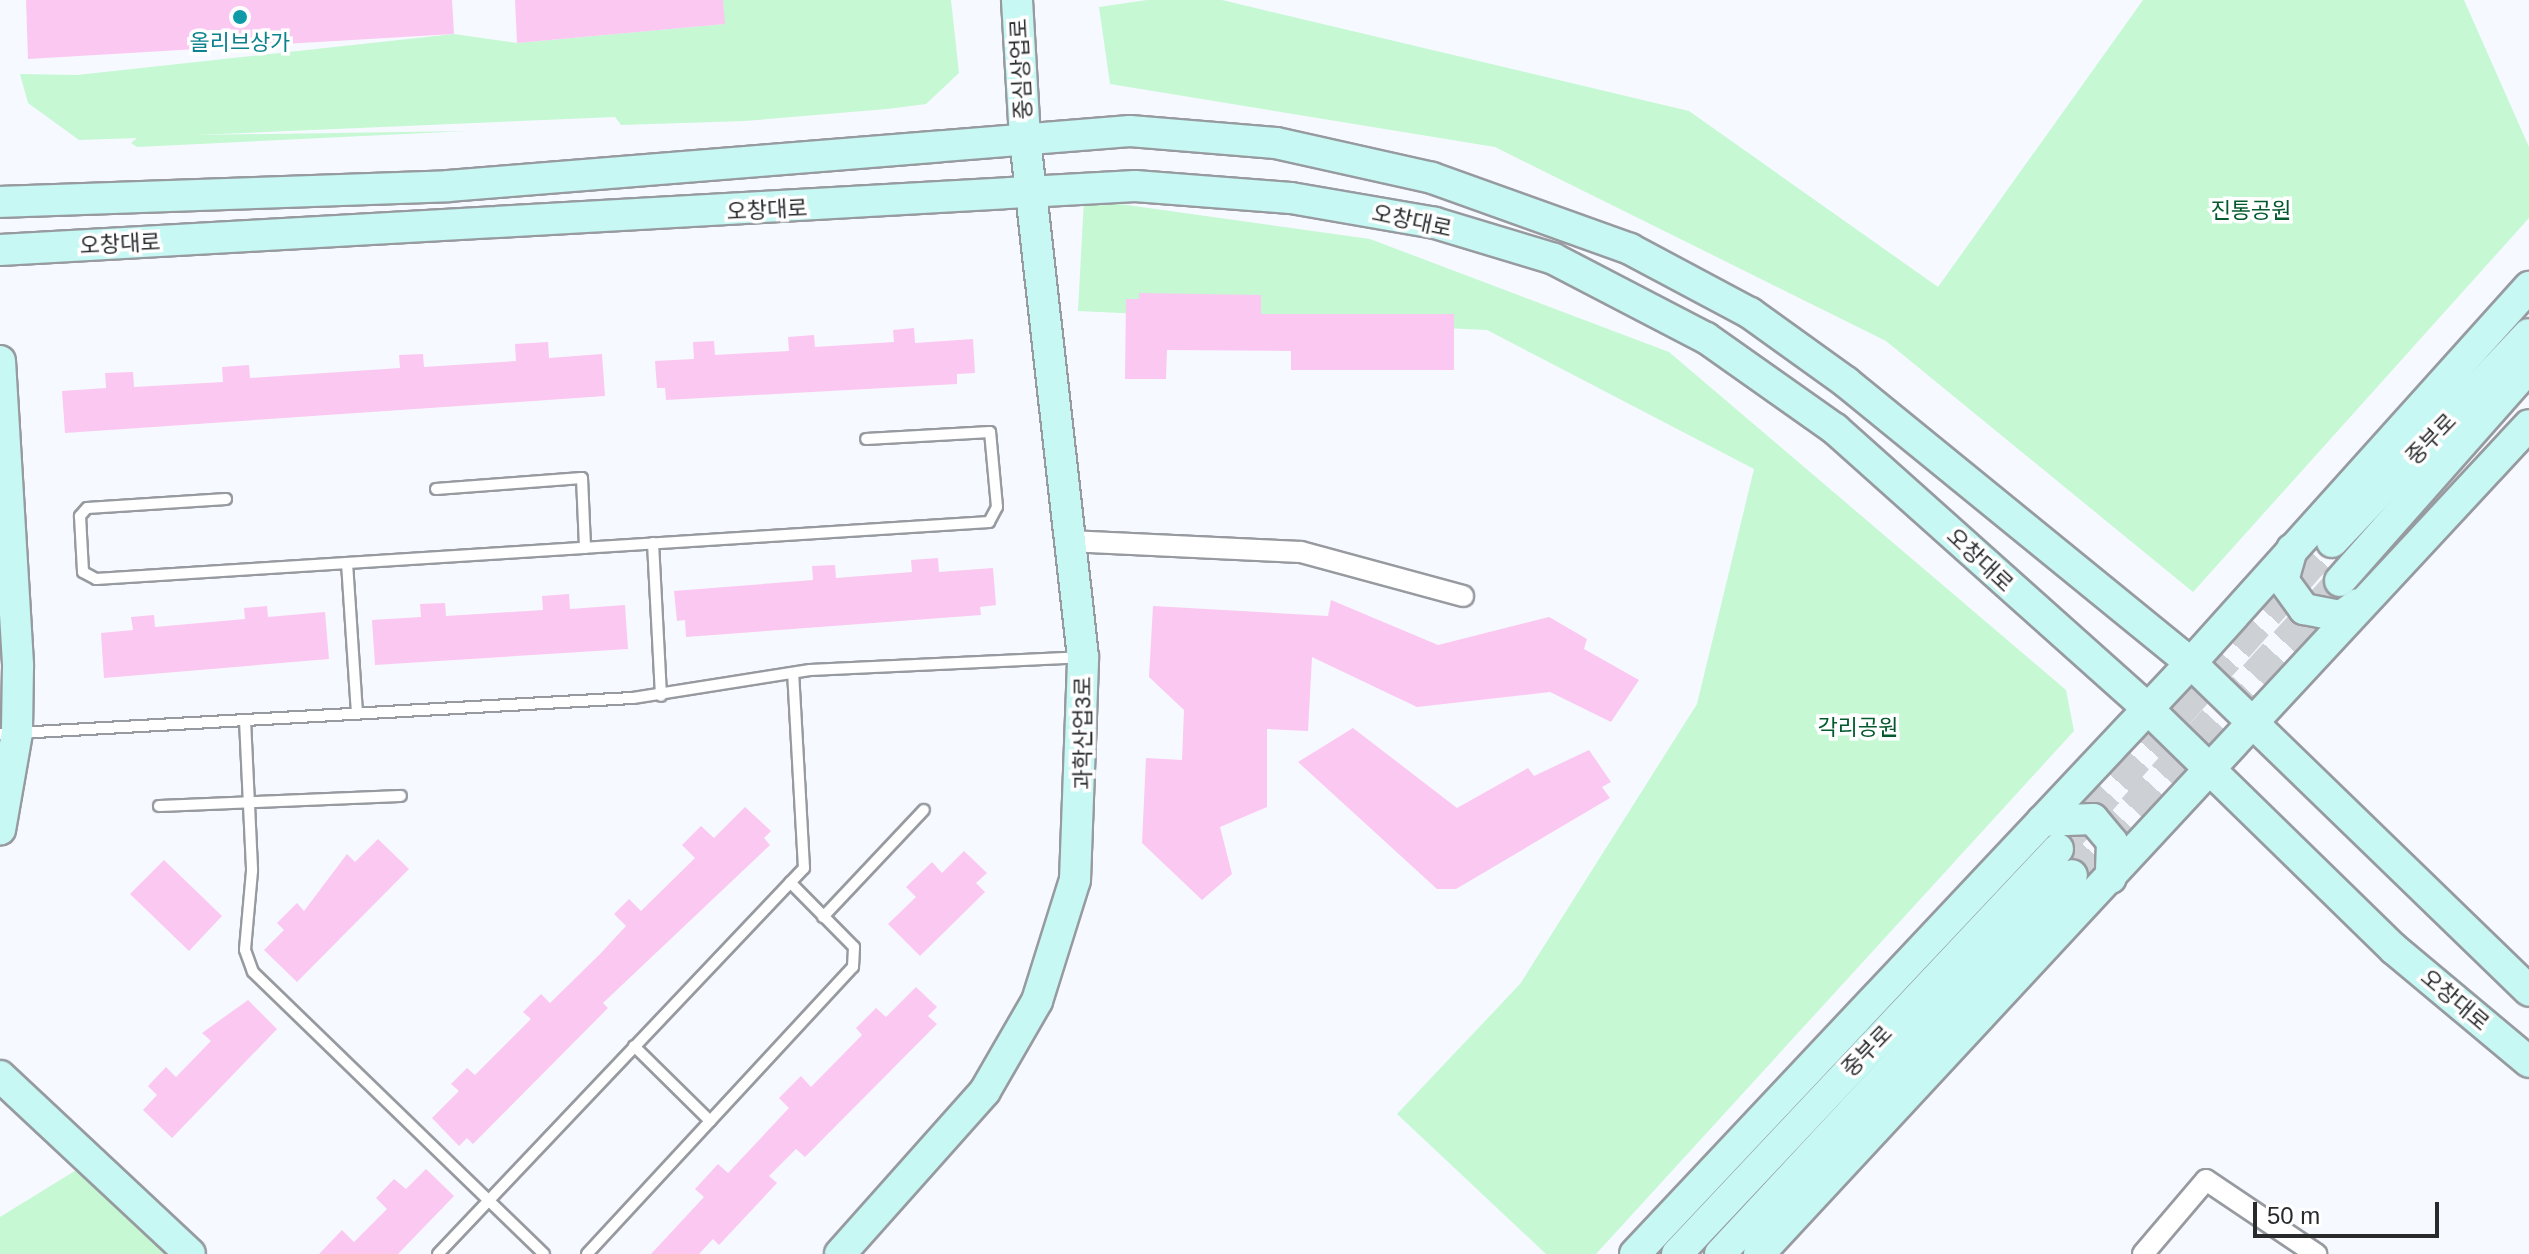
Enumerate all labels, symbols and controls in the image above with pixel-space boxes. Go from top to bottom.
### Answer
marker: 올리브상가 [231,8,249,26]
street label: 중심상업로 [1005,18,1037,120]
place label: 올리브상가 [189,30,291,56]
street label: 오창대로 [726,195,808,225]
park label: 진통공원 [2211,198,2291,224]
street label: 오창대로 [1370,200,1454,242]
street label: 오창대로 [79,229,161,259]
street label: 중부로 [2400,408,2462,470]
street label: 오창대로 [1941,523,2019,597]
street label: 과학산업3로 [1070,676,1096,790]
park label: 각리공원 [1818,715,1898,741]
street label: 오창대로 [2416,964,2494,1036]
street label: 중부로 [1836,1020,1898,1082]
scale bar [2257,1186,2443,1236]
text: 50 m [2267,1202,2320,1229]

